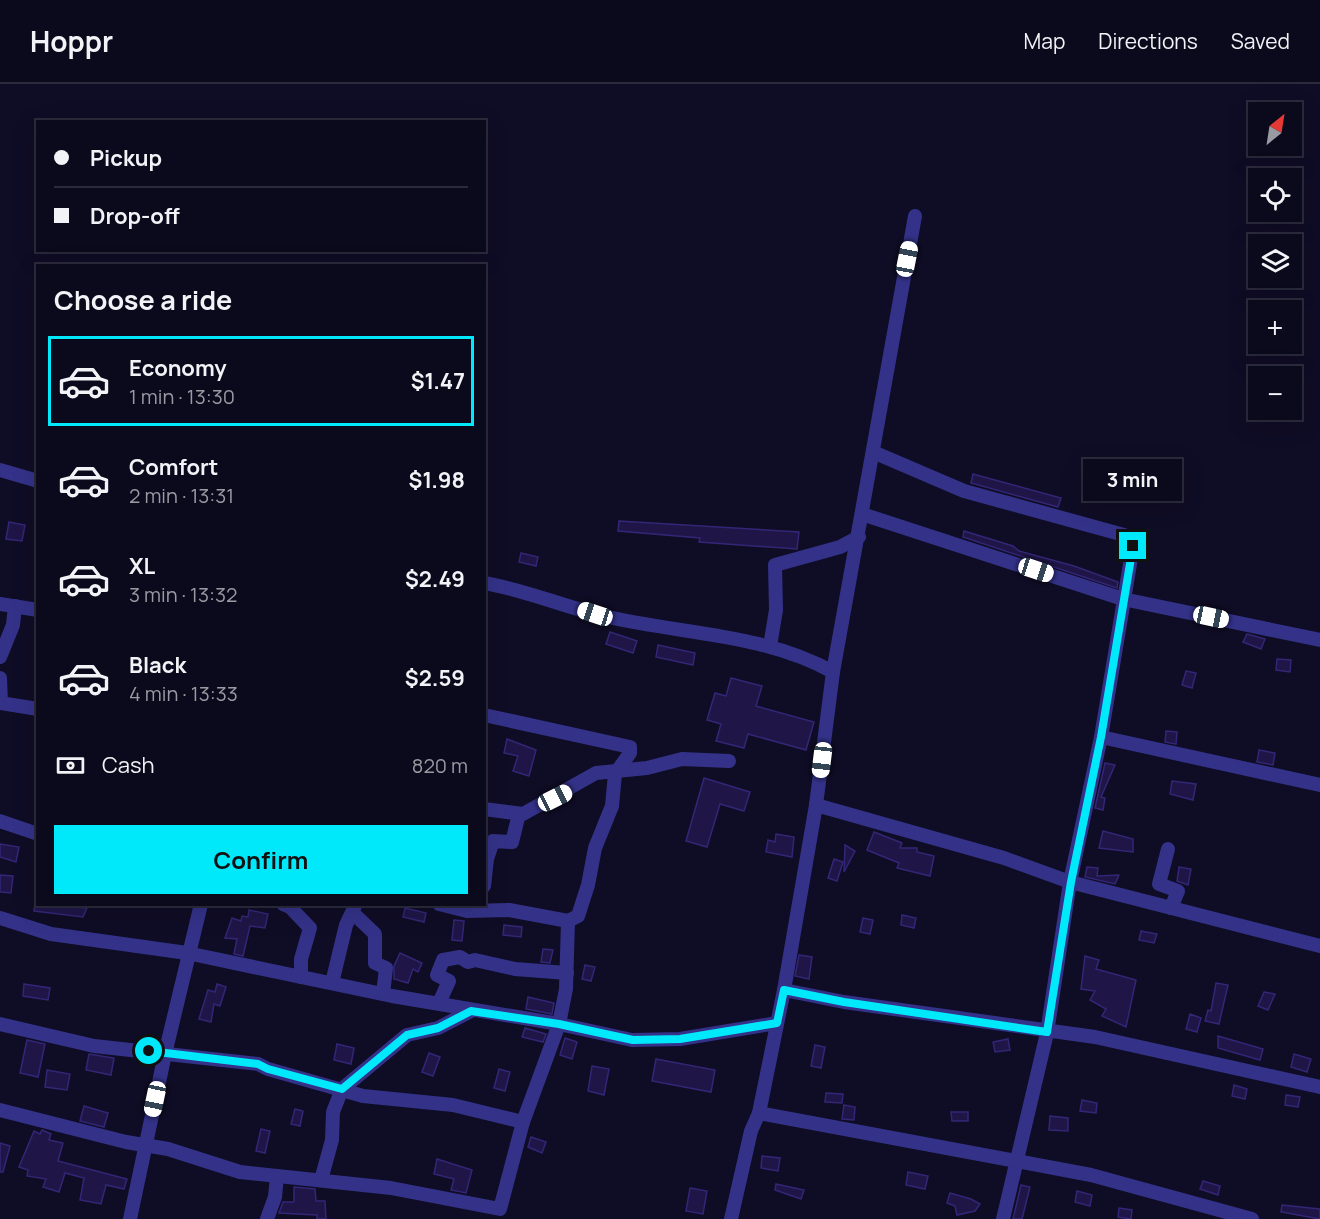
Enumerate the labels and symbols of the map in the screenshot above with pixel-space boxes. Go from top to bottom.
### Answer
north arrow [1248,102,1302,156]
car [895,240,919,278]
callout: 3 min [1084,459,1182,501]
route end [1119,532,1146,559]
car [1016,556,1056,584]
car [575,600,615,628]
car [1192,604,1230,630]
car [811,741,833,779]
car [535,782,575,814]
route start [135,1037,162,1064]
car [142,1080,168,1118]

